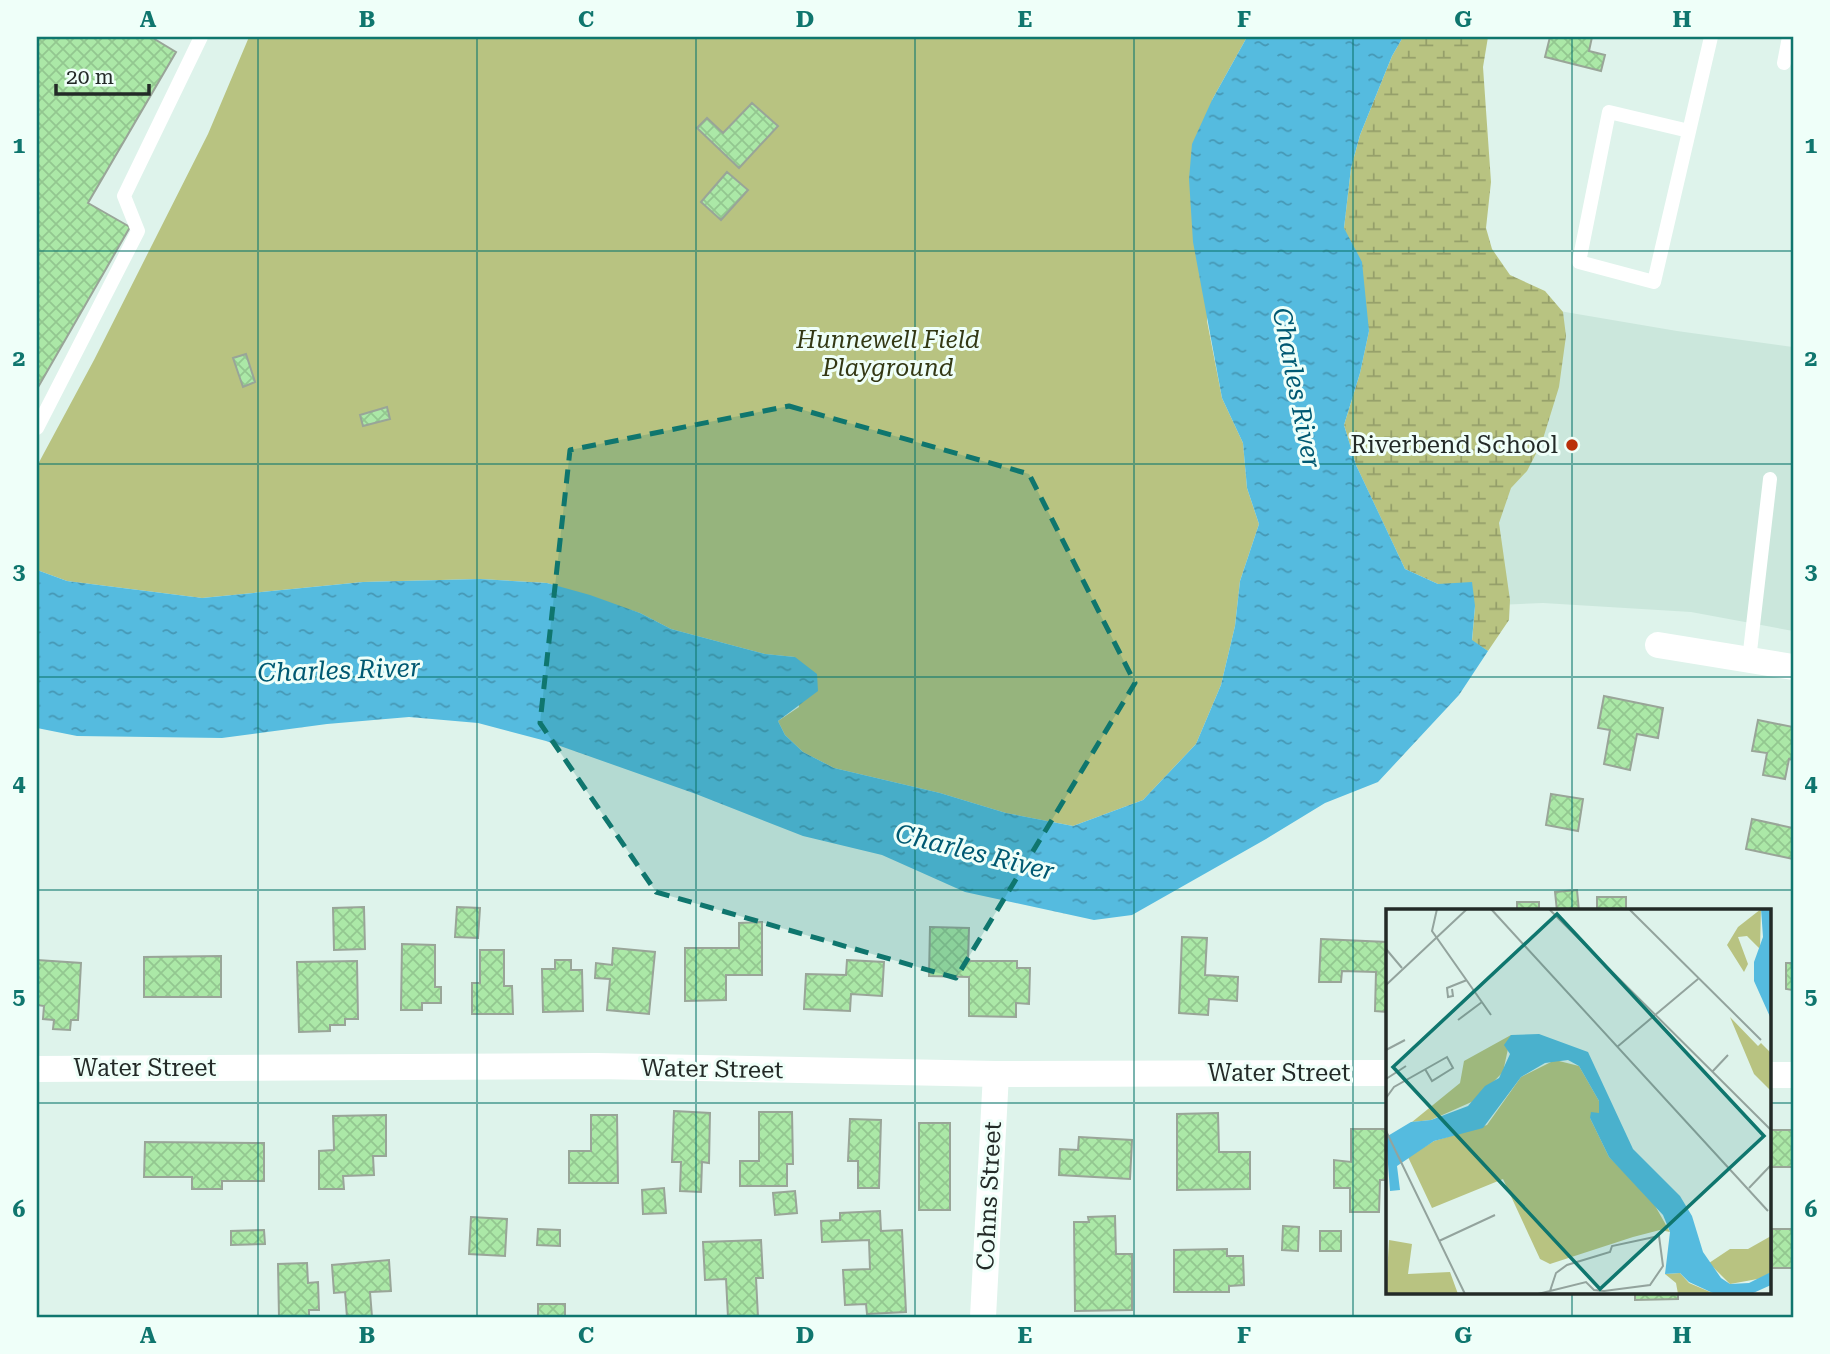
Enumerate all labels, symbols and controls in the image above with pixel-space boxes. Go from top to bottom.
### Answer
text: A [140,6,157,33]
text: B [359,6,375,33]
text: C [578,6,594,33]
text: D [796,6,814,33]
text: E [1018,6,1032,33]
text: F [1237,6,1251,33]
text: G [1454,6,1472,33]
text: H [1673,6,1692,33]
scale bar [56,52,149,96]
text: 20 m [66,65,114,89]
text: 1 [13,132,26,159]
text: 1 [1805,132,1818,159]
water label: Charles River [1267,305,1327,471]
park label: Hunnewell Field Playground [795,326,980,382]
text: 2 [13,345,25,372]
text: 2 [1805,345,1817,372]
place label: Riverbend School [1350,431,1558,459]
marker: Riverbend School [1564,437,1580,453]
text: 3 [13,558,26,585]
text: 3 [1805,558,1818,585]
water label: Charles River [257,652,421,688]
text: 4 [13,770,26,797]
text: 4 [1805,770,1818,797]
water label: Charles River [892,818,1058,886]
inset map [1386,909,1770,1294]
text: 5 [13,983,26,1010]
text: 5 [1805,983,1818,1010]
street label: Water Street [74,1054,216,1082]
street label: Water Street [640,1054,784,1084]
street label: Water Street [1208,1059,1350,1087]
street label: Cohns Street [971,1121,1007,1271]
text: 6 [13,1196,26,1223]
text: 6 [1805,1196,1818,1223]
text: A [140,1322,157,1349]
text: B [359,1322,375,1349]
text: C [578,1322,594,1349]
text: D [796,1322,814,1349]
text: E [1018,1322,1032,1349]
text: F [1237,1322,1251,1349]
text: G [1454,1322,1472,1349]
text: H [1673,1322,1692,1349]

